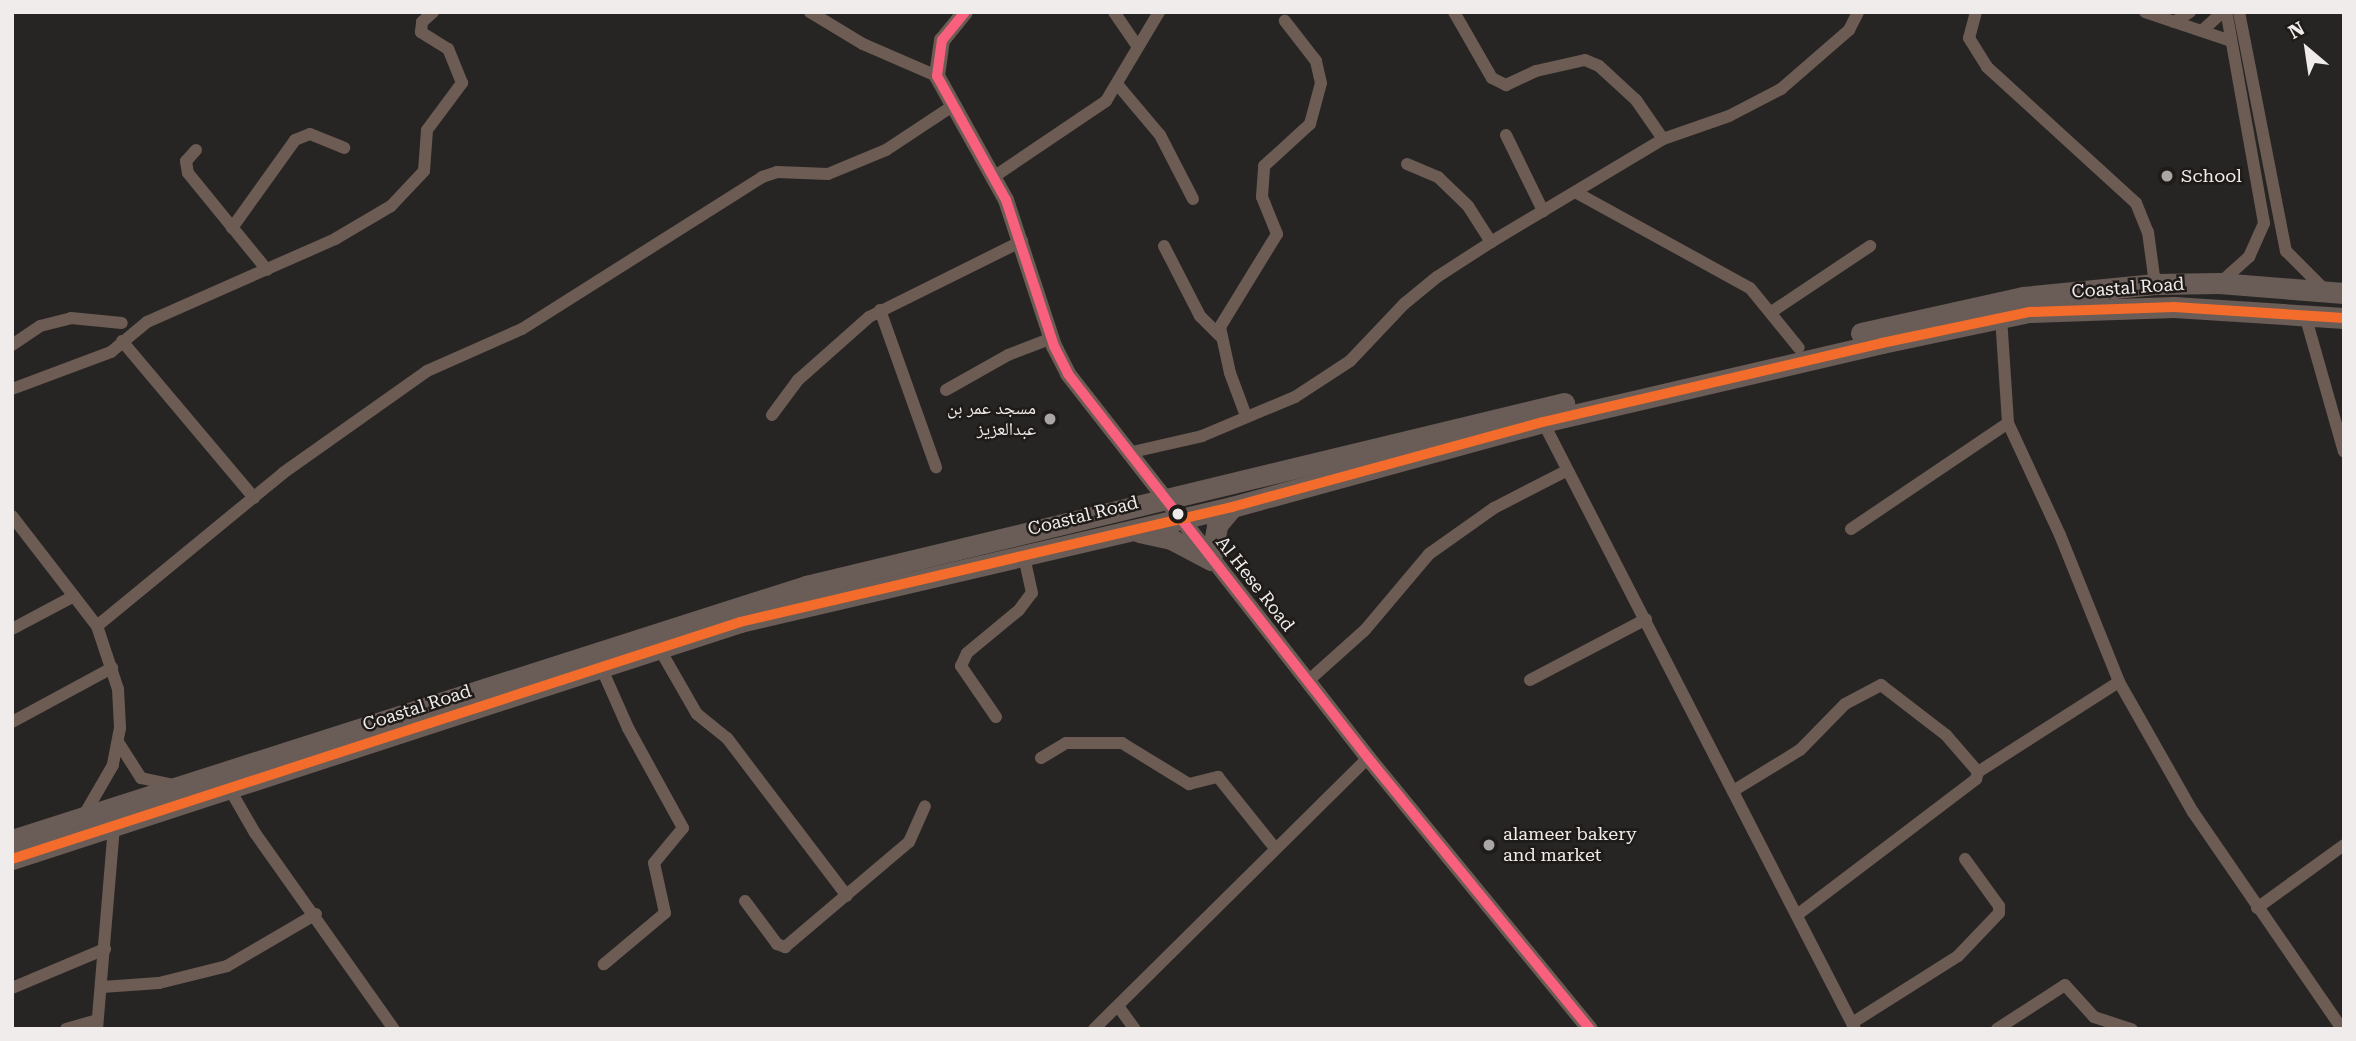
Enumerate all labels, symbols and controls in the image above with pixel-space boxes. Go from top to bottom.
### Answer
north arrow [2272,14,2342,84]
text: N [2285,17,2309,44]
place label: School [2181,165,2242,187]
marker: School [2159,168,2175,184]
street label: Coastal Road [2071,273,2185,303]
place label: مسجد عمر بن عبدالعزيز [947,398,1036,440]
marker: مسجد عمر بن عبدالعزيز [1042,411,1058,427]
street label: Coastal Road [1026,492,1140,540]
unlabelled marker [1171,507,1185,521]
street label: Al Hese Road [1211,532,1299,636]
street label: Coastal Road [360,680,474,736]
place label: alameer bakery and market [1503,824,1637,866]
marker: alameer bakery and market [1481,837,1497,853]

